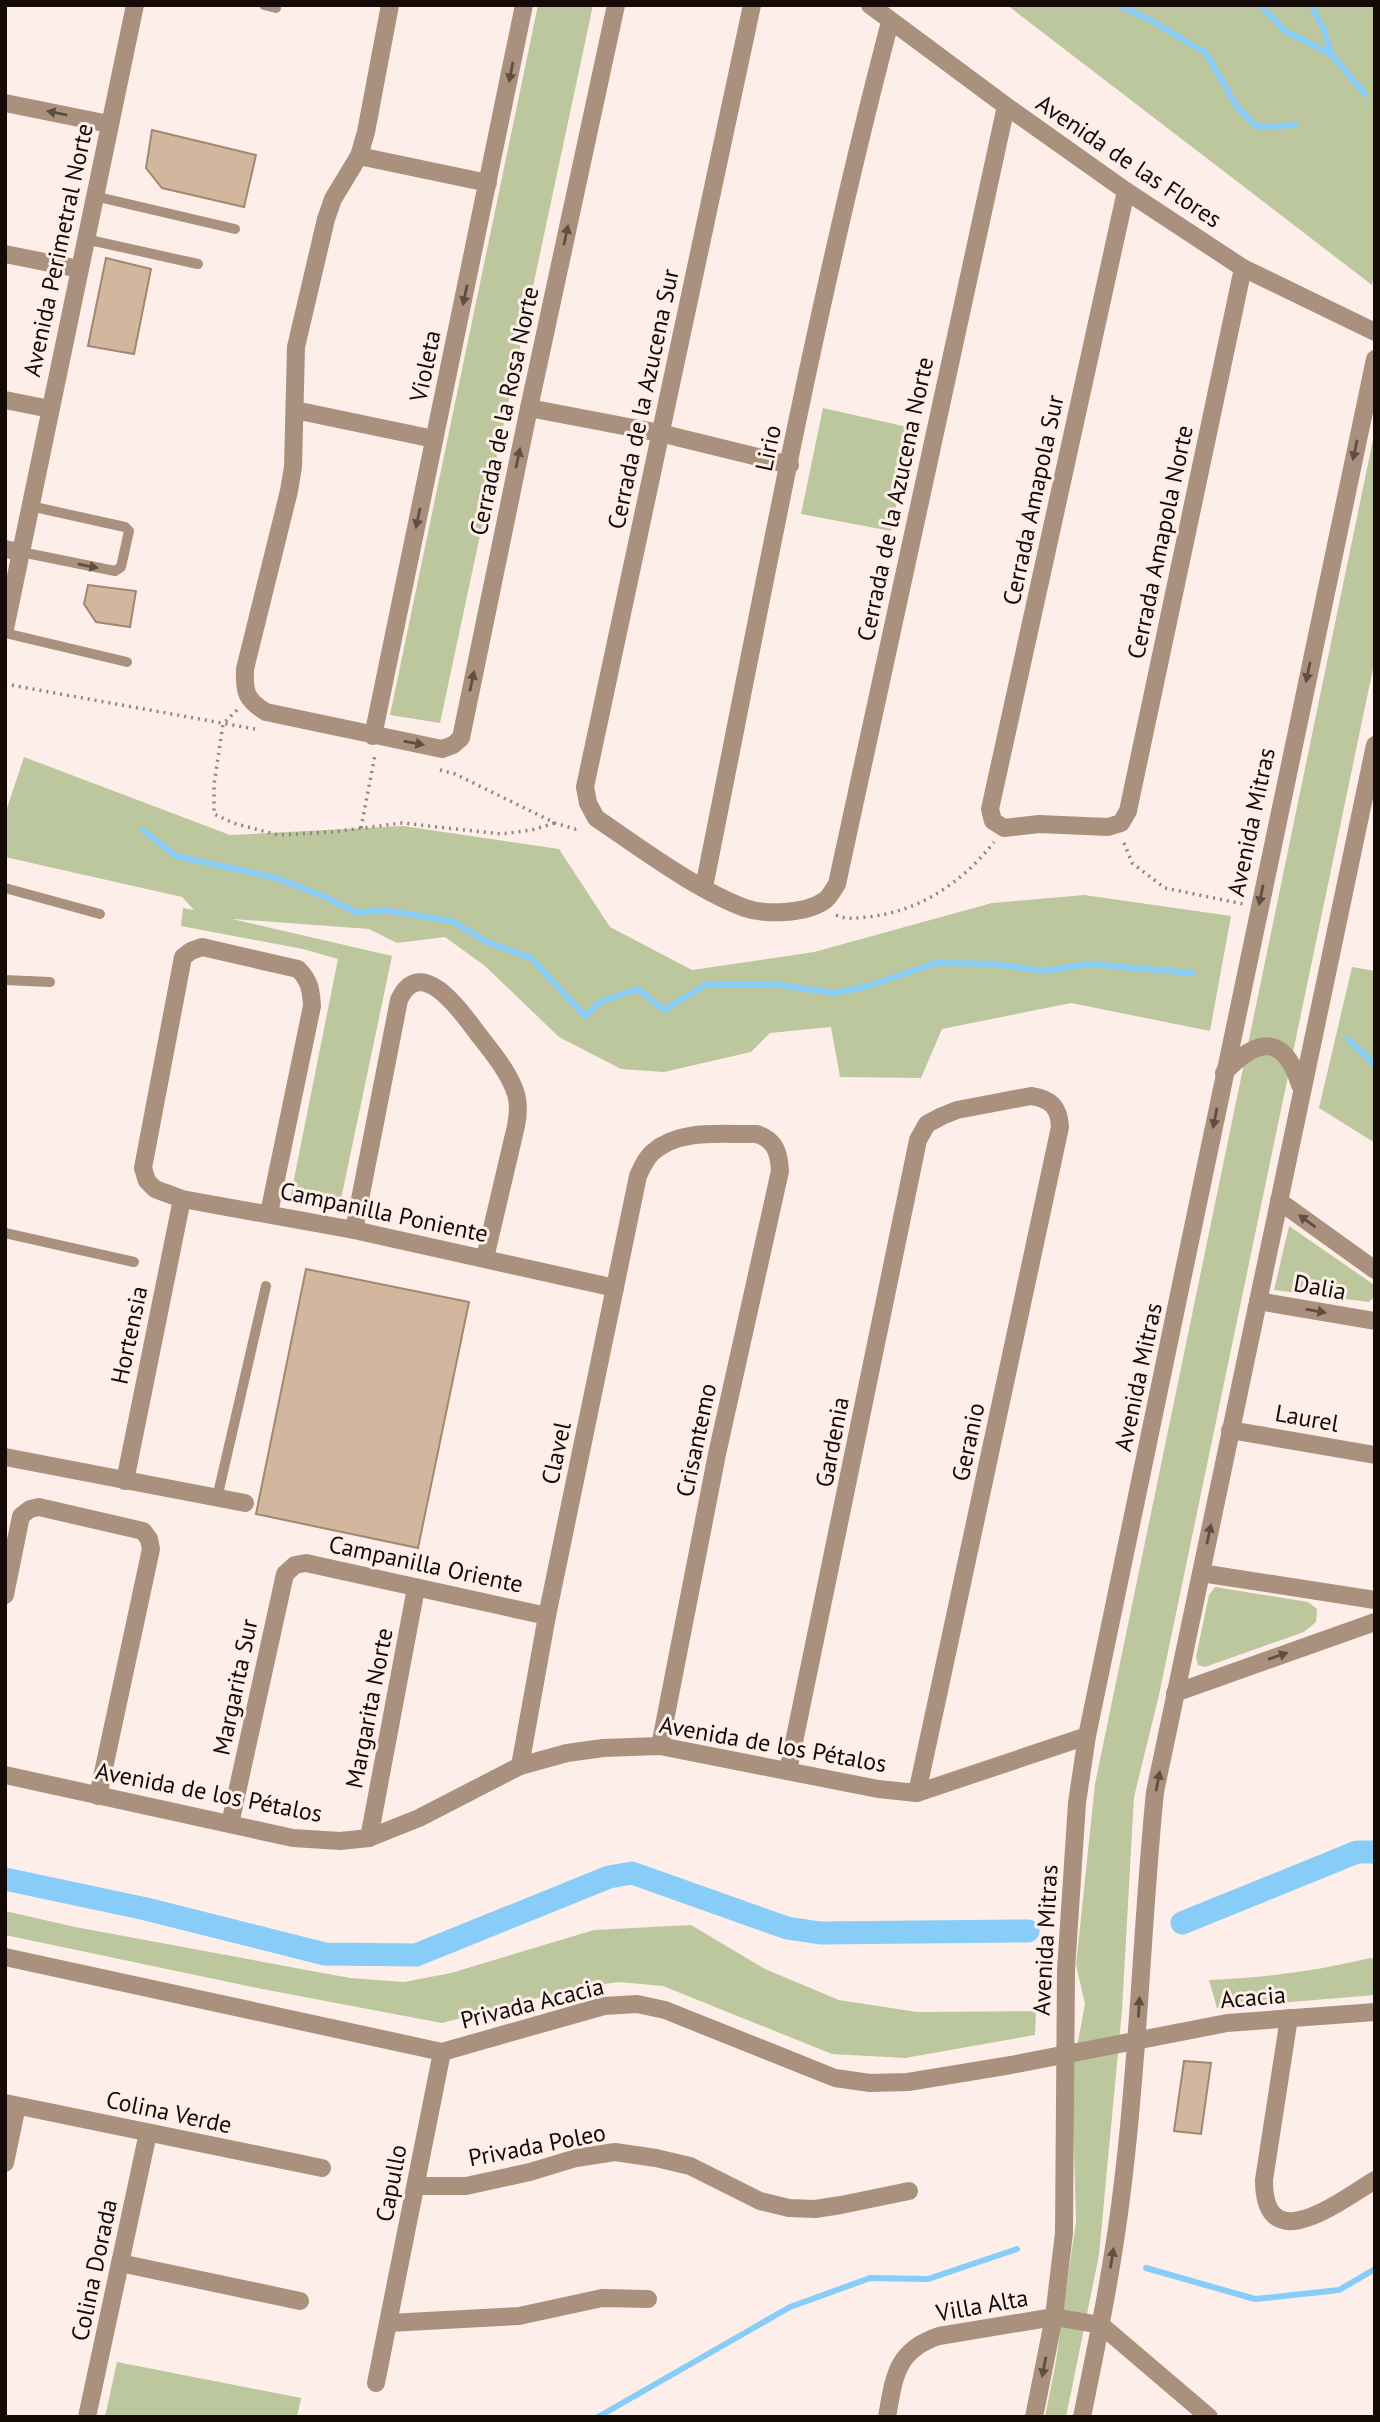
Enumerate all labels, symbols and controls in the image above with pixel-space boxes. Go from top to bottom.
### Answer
one-way arrow [505,61,516,83]
street label: Avenida de las Flores [1030,87,1228,235]
one-way arrow [46,108,68,119]
street label: Avenida Perimetral Norte [16,121,100,379]
one-way arrow [561,224,572,246]
street label: Cerrada de la Azucena Sur [600,266,686,532]
one-way arrow [459,284,470,306]
street label: Cerrada de la Rosa Norte [462,284,546,538]
street label: Violeta [402,327,448,405]
street label: Cerrada de la Azucena Norte [850,354,940,644]
street label: Cerrada Amapola Sur [996,392,1070,608]
street label: Lirio [748,422,788,474]
street label: Cerrada Amapola Norte [1120,422,1200,662]
one-way arrow [1350,439,1361,461]
one-way arrow [513,447,524,469]
one-way arrow [413,507,424,529]
one-way arrow [77,560,99,571]
one-way arrow [1303,661,1314,683]
one-way arrow [467,670,478,692]
one-way arrow [403,738,425,749]
street label: Avenida Mitras [1220,745,1282,899]
one-way arrow [1255,884,1266,906]
one-way arrow [1210,1107,1221,1129]
street label: Campanilla Poniente [277,1175,491,1249]
one-way arrow [1298,1214,1316,1228]
street label: Dalia [1291,1267,1349,1307]
street label: Hortensia [103,1283,155,1387]
street label: Avenida Mitras [1107,1300,1169,1454]
one-way arrow [1305,1306,1327,1317]
street label: Crisantemo [669,1380,723,1500]
street label: Gardenia [808,1394,856,1490]
street label: Laurel [1273,1397,1341,1439]
street label: Geranio [945,1400,991,1484]
street label: Clavel [534,1419,578,1487]
one-way arrow [1204,1523,1215,1545]
street label: Campanilla Oriente [326,1528,526,1600]
street label: Margarita Sur [205,1616,265,1758]
street label: Margarita Norte [338,1625,400,1791]
one-way arrow [1267,1650,1288,1661]
street label: Avenida de los Pétalos [657,1709,889,1779]
street label: Avenida de los Pétalos [93,1755,325,1829]
one-way arrow [1152,1769,1163,1791]
street label: Avenida Mitras [1026,1864,1064,2016]
street label: Privada Acacia [457,1970,607,2036]
street label: Acacia [1219,1979,1287,2015]
one-way arrow [1134,1996,1145,2018]
street label: Colina Verde [103,2084,235,2140]
street label: Privada Poleo [466,2117,608,2173]
street label: Capullo [368,2142,414,2224]
street label: Colina Dorada [64,2196,124,2344]
one-way arrow [1107,2246,1118,2268]
street label: Villa Alta [933,2282,1030,2328]
one-way arrow [1039,2356,1050,2378]

